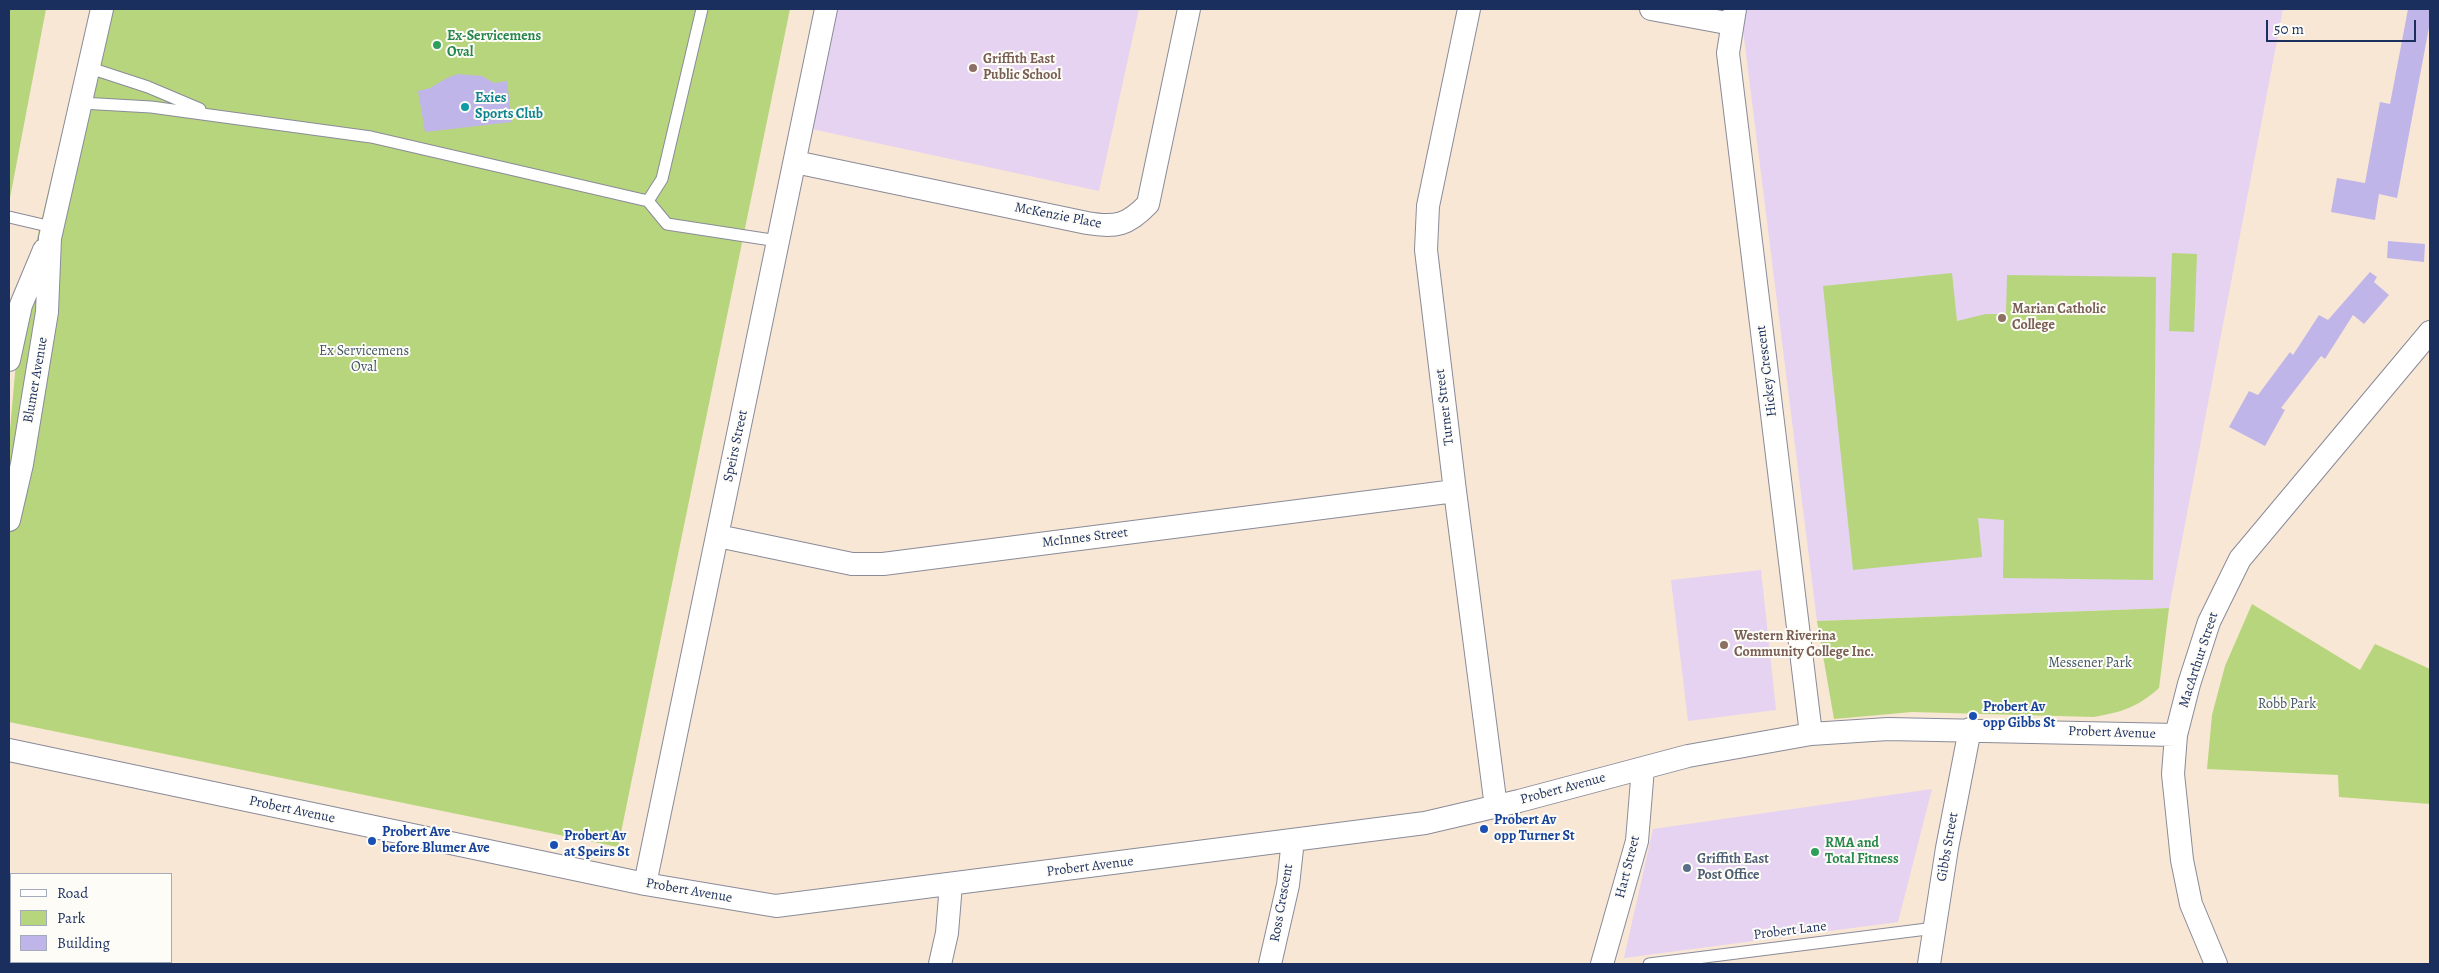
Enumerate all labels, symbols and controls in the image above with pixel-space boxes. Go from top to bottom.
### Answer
scale bar [2269,10,2419,42]
text: 50 m [2274,19,2304,39]
place label: Ex-Servicemens Oval [447,29,541,62]
marker: Ex-Servicemens Oval [431,39,443,51]
place label: Griffith East Public School [983,52,1061,84]
marker: Griffith East Public School [967,62,979,74]
place label: Exies Sports Club [475,91,543,124]
marker: Exies Sports Club [459,101,471,113]
street label: McKenzie Place [1013,199,1103,233]
place label: Marian Catholic College [2012,302,2106,334]
marker: Marian Catholic College [1996,312,2008,324]
street label: Hickey Crescent [1753,324,1781,418]
street label: Blumer Avenue [20,336,52,424]
park label: Ex Servicemens Oval [319,344,409,377]
street label: Turner Street [1432,368,1458,446]
street label: Speirs Street [720,408,752,484]
street label: McInnes Street [1041,524,1129,552]
street label: MacArthur Street [2176,610,2222,710]
place label: Western Riverina Community College Inc. [1734,629,1874,662]
marker: Western Riverina Community College Inc. [1718,639,1730,651]
park label: Messener Park [2048,656,2132,672]
park label: Robb Park [2258,697,2316,713]
place label: Probert Av opp Gibbs St [1983,700,2055,732]
marker: Probert Av opp Gibbs St [1967,710,1979,722]
street label: Probert Avenue [2068,723,2156,743]
street label: Probert Avenue [1519,770,1607,808]
street label: Probert Avenue [247,793,337,827]
street label: Gibbs Street [1934,811,1962,883]
place label: Probert Av opp Turner St [1494,813,1575,846]
marker: Probert Av opp Turner St [1478,823,1490,835]
place label: Probert Ave before Blumer Ave [382,825,490,858]
place label: Probert Av at Speirs St [564,829,630,862]
street label: Hart Street [1612,834,1644,900]
marker: Probert Ave before Blumer Ave [366,835,378,847]
place label: RMA and Total Fitness [1825,836,1899,869]
marker: Probert Av at Speirs St [548,839,560,851]
marker: RMA and Total Fitness [1809,846,1821,858]
place label: Griffith East Post Office [1697,852,1769,884]
street label: Probert Avenue [1046,853,1134,881]
marker: Griffith East Post Office [1681,862,1693,874]
street label: Ross Crescent [1267,863,1297,943]
legend [10,873,172,963]
street label: Probert Avenue [644,875,734,907]
text: Road [57,883,88,903]
text: Park [57,908,85,928]
street label: Probert Lane [1753,918,1827,944]
text: Building [57,933,110,953]

